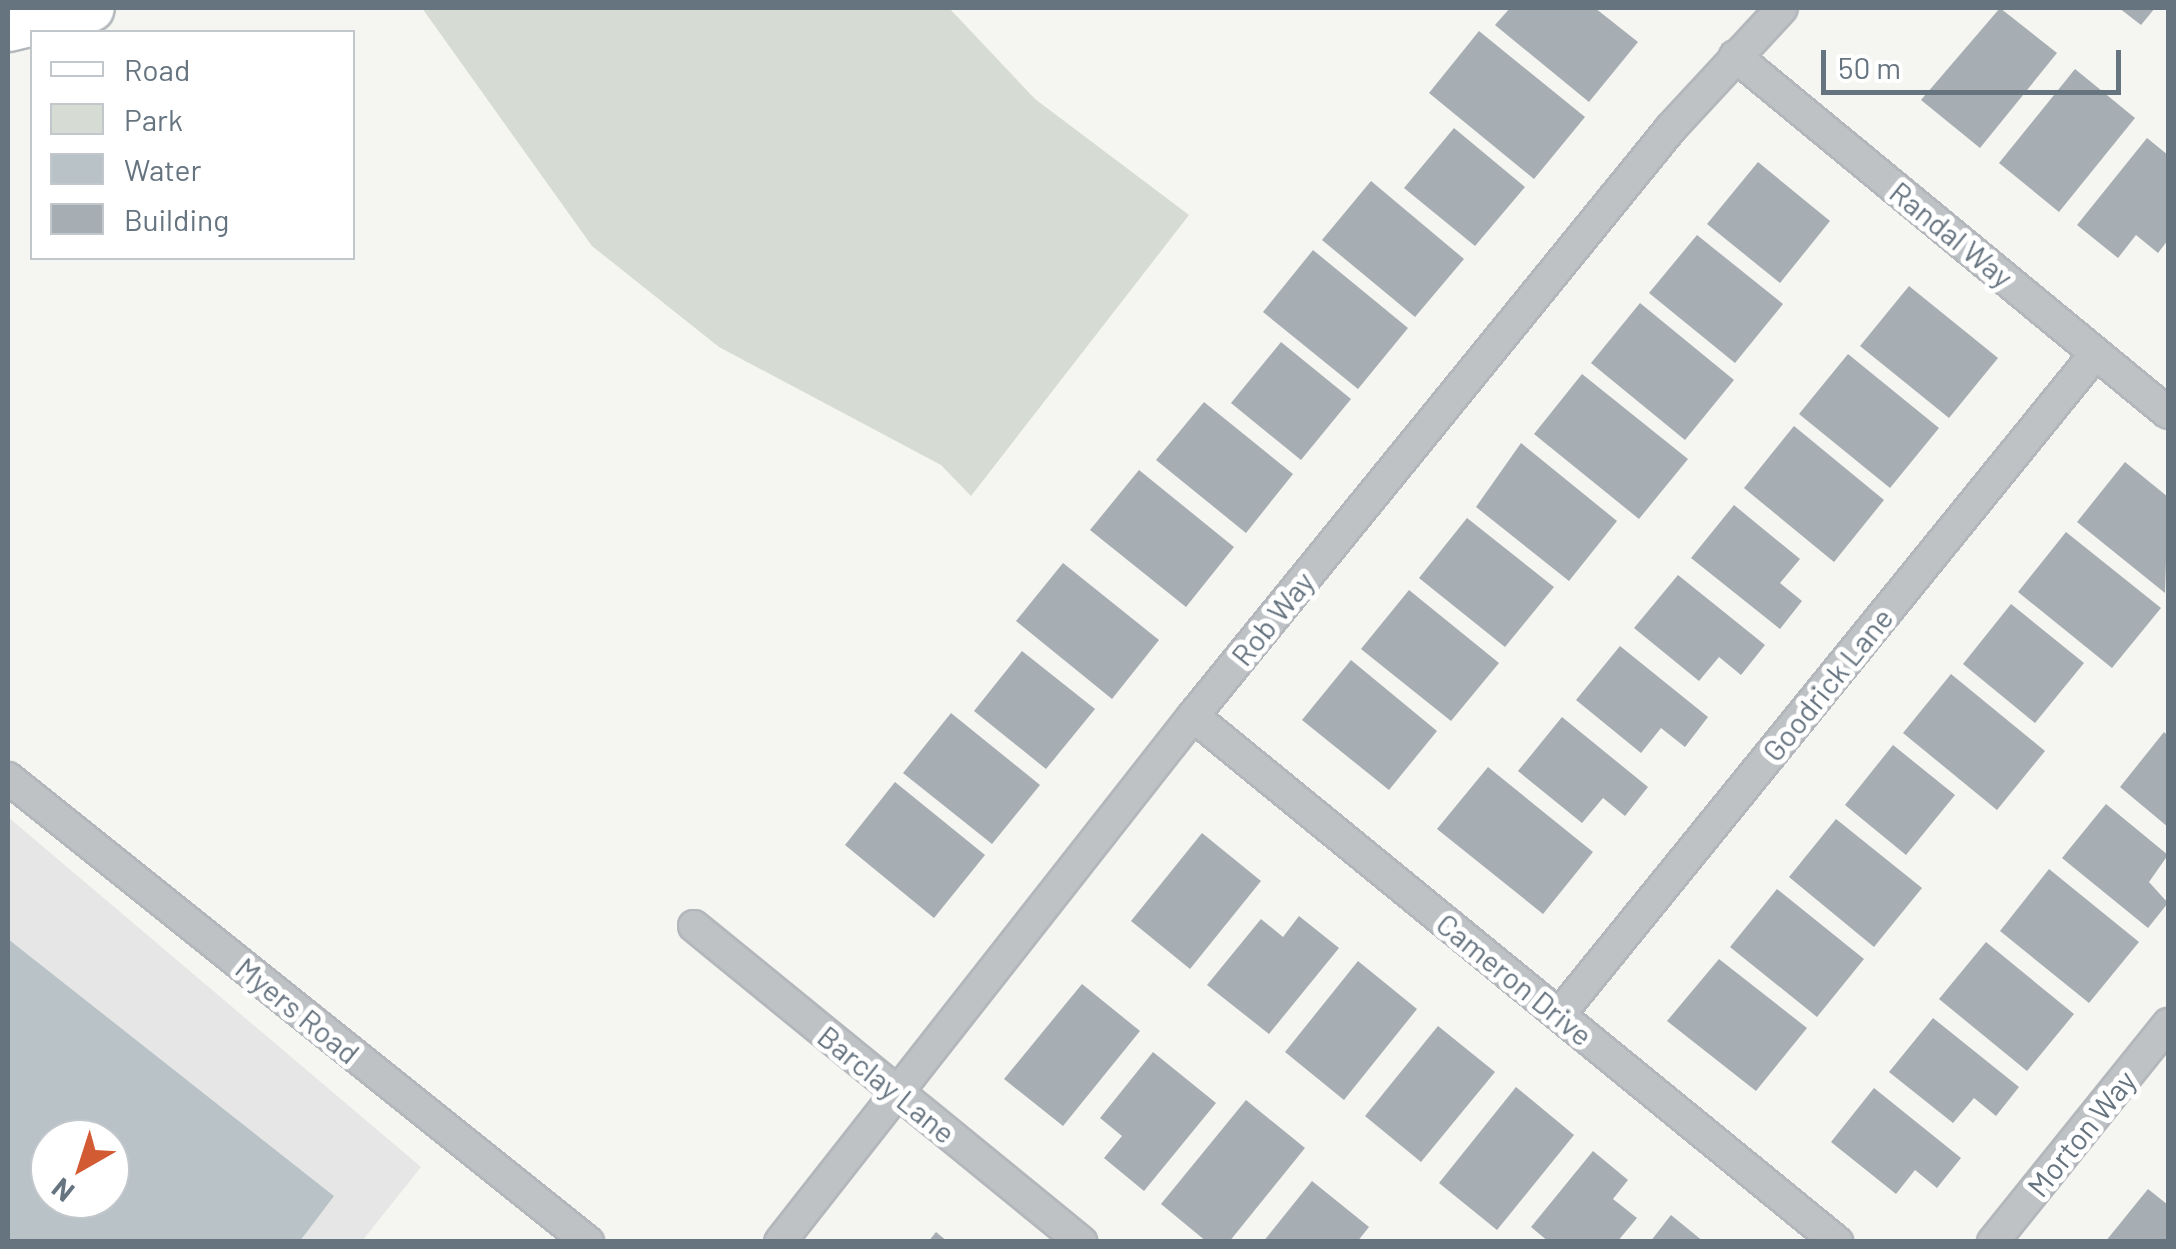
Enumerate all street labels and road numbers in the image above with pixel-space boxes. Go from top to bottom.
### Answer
street label: Randal Way [1883,173,2021,295]
street label: Rob Way [1223,564,1321,672]
street label: Goodrick Lane [1754,600,1900,768]
street label: Cameron Drive [1430,905,1600,1053]
street label: Myers Road [229,949,367,1071]
street label: Barclay Lane [811,1018,963,1150]
street label: Morton Way [2019,1063,2143,1203]

